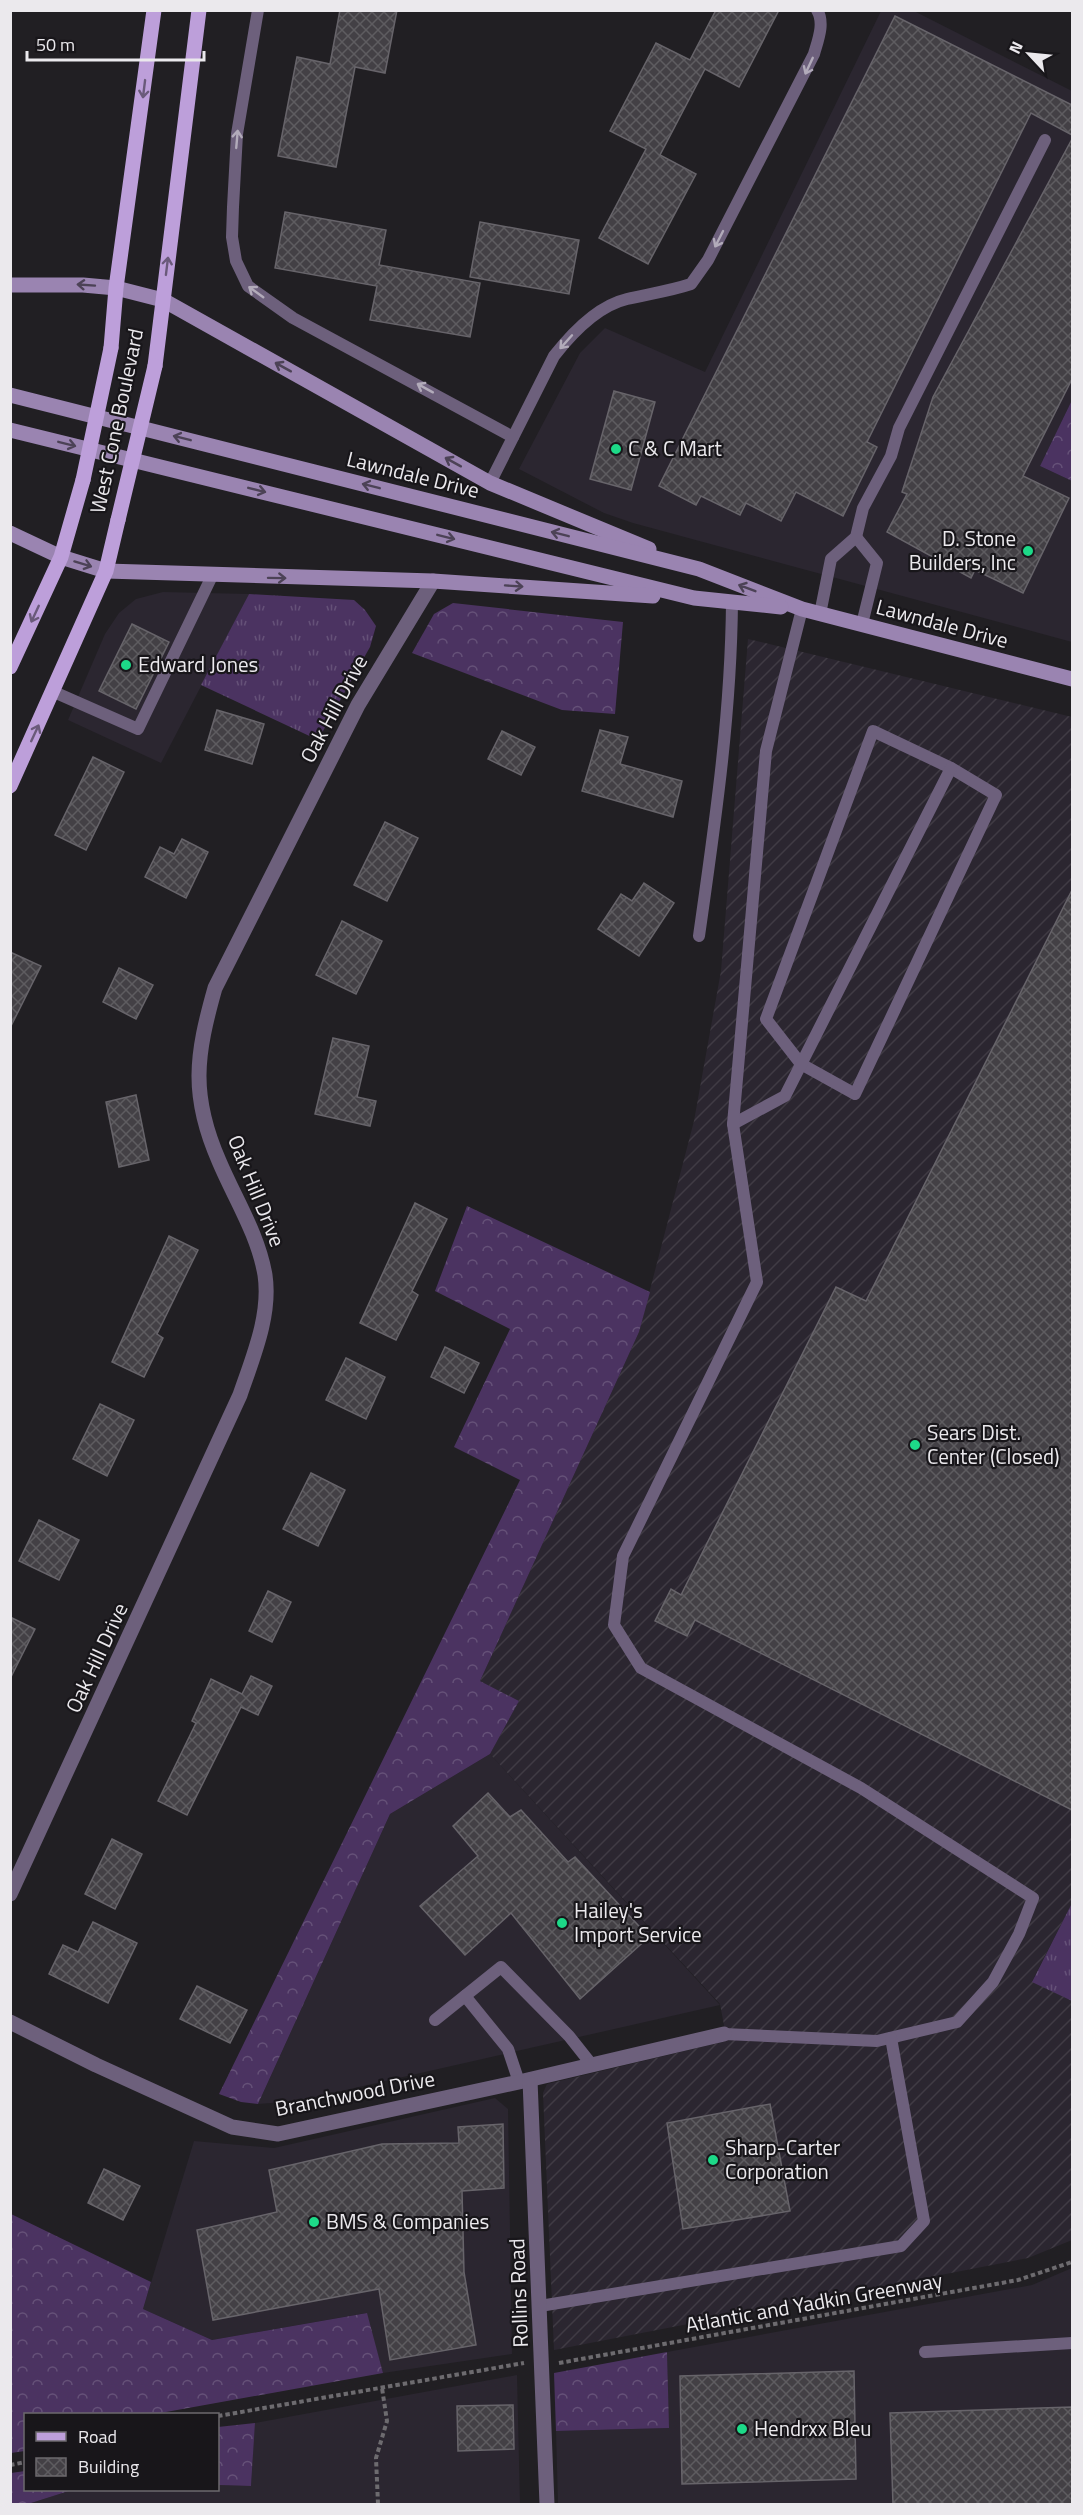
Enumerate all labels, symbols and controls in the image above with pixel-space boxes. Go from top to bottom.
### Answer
scale bar [27,24,204,62]
north arrow [999,24,1059,84]
text: 50 m [36,31,75,58]
text: N [1002,37,1029,58]
one-way arrow [802,56,814,74]
one-way arrow [138,79,149,99]
one-way arrow [232,129,243,149]
one-way arrow [713,230,725,247]
one-way arrow [162,257,173,277]
one-way arrow [77,280,97,291]
one-way arrow [249,285,265,298]
street label: West Cone Boulevard [81,325,151,516]
one-way arrow [559,334,573,349]
one-way arrow [275,361,292,373]
one-way arrow [417,382,434,394]
one-way arrow [173,432,192,444]
place label: C & C Mart [628,432,723,464]
one-way arrow [57,438,76,450]
street label: Lawndale Drive [344,442,483,506]
marker: C & C Mart [609,442,623,456]
one-way arrow [445,456,463,467]
one-way arrow [362,480,381,491]
one-way arrow [247,485,266,497]
place label: D. Stone Builders, Inc [909,522,1016,578]
one-way arrow [551,528,570,539]
one-way arrow [436,532,455,544]
marker: D. Stone Builders, Inc [1021,544,1035,558]
one-way arrow [74,559,93,570]
one-way arrow [267,572,287,583]
one-way arrow [504,581,524,592]
one-way arrow [738,581,757,592]
street label: Lawndale Drive [873,590,1012,656]
one-way arrow [29,604,40,622]
place label: Edward Jones [138,648,258,680]
street label: Oak Hill Drive [291,649,375,768]
marker: Edward Jones [119,658,133,672]
one-way arrow [30,724,42,742]
street label: Oak Hill Drive [220,1130,294,1251]
place label: Sears Dist. Center (Closed) [927,1416,1060,1472]
marker: Sears Dist. Center (Closed) [908,1438,922,1452]
street label: Oak Hill Drive [57,1597,136,1718]
place label: Hailey's Import Service [574,1894,702,1950]
marker: Hailey's Import Service [555,1916,569,1930]
street label: Branchwood Drive [272,2062,437,2124]
place label: Sharp-Carter Corporation [725,2131,840,2187]
marker: Sharp-Carter Corporation [706,2153,720,2167]
place label: BMS & Companies [326,2205,489,2237]
marker: BMS & Companies [307,2215,321,2229]
street label: Rollins Road [500,2238,536,2348]
street label: Atlantic and Yadkin Greenway [683,2264,945,2340]
place label: Hendrxx Bleu [754,2412,871,2444]
legend [24,2413,219,2491]
marker: Hendrxx Bleu [735,2422,749,2436]
text: Road [78,2423,117,2450]
text: Building [78,2453,139,2480]

